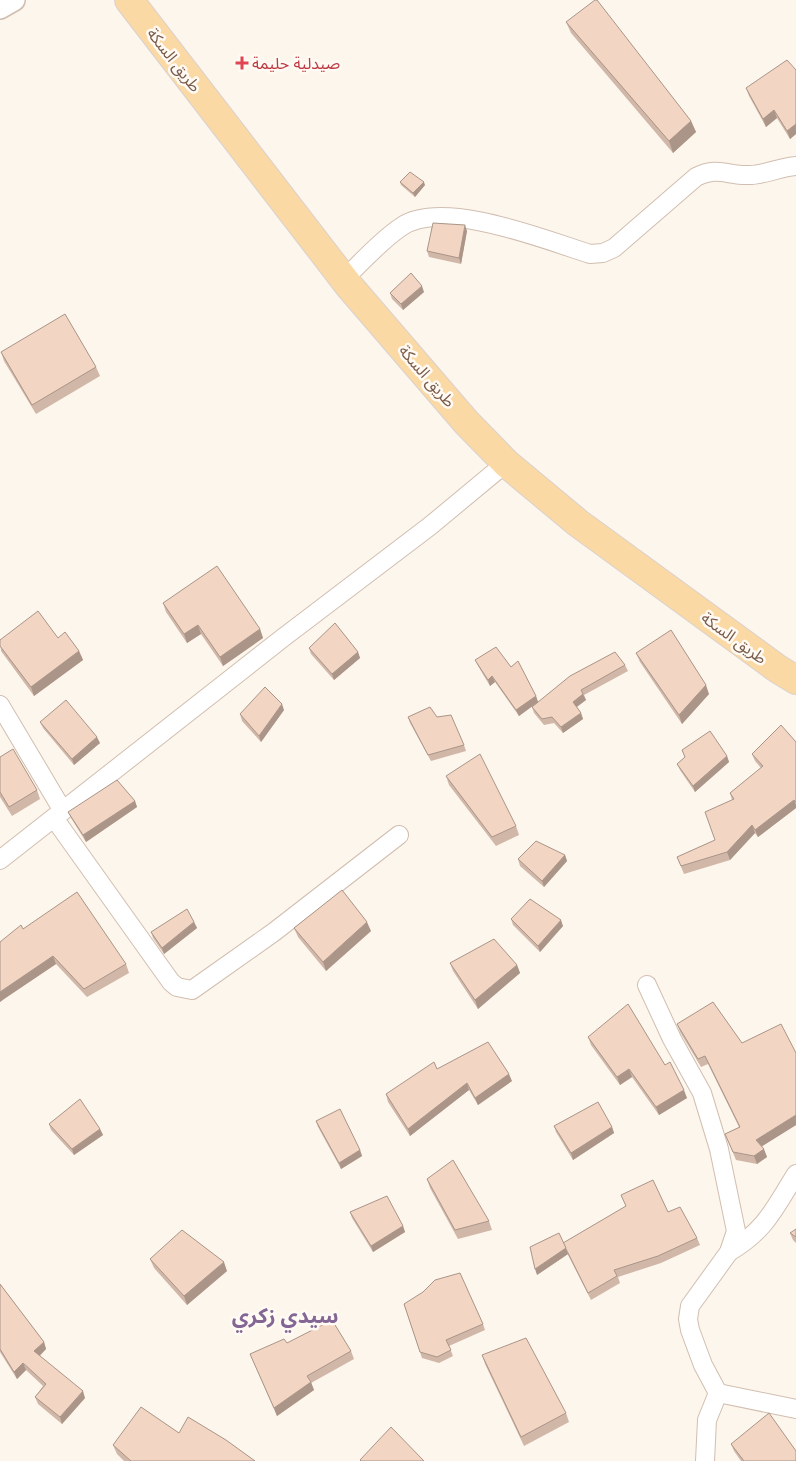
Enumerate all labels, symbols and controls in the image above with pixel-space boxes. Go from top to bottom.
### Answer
street label: طريق السكة [142,24,205,97]
place label: صيدلية حليمة [252,54,340,73]
marker: صيدلية حليمة [236,57,248,69]
street label: طريق السكة [394,341,459,412]
street label: طريق السكة [697,608,771,669]
district label: سيدي زكري [232,1303,338,1333]

